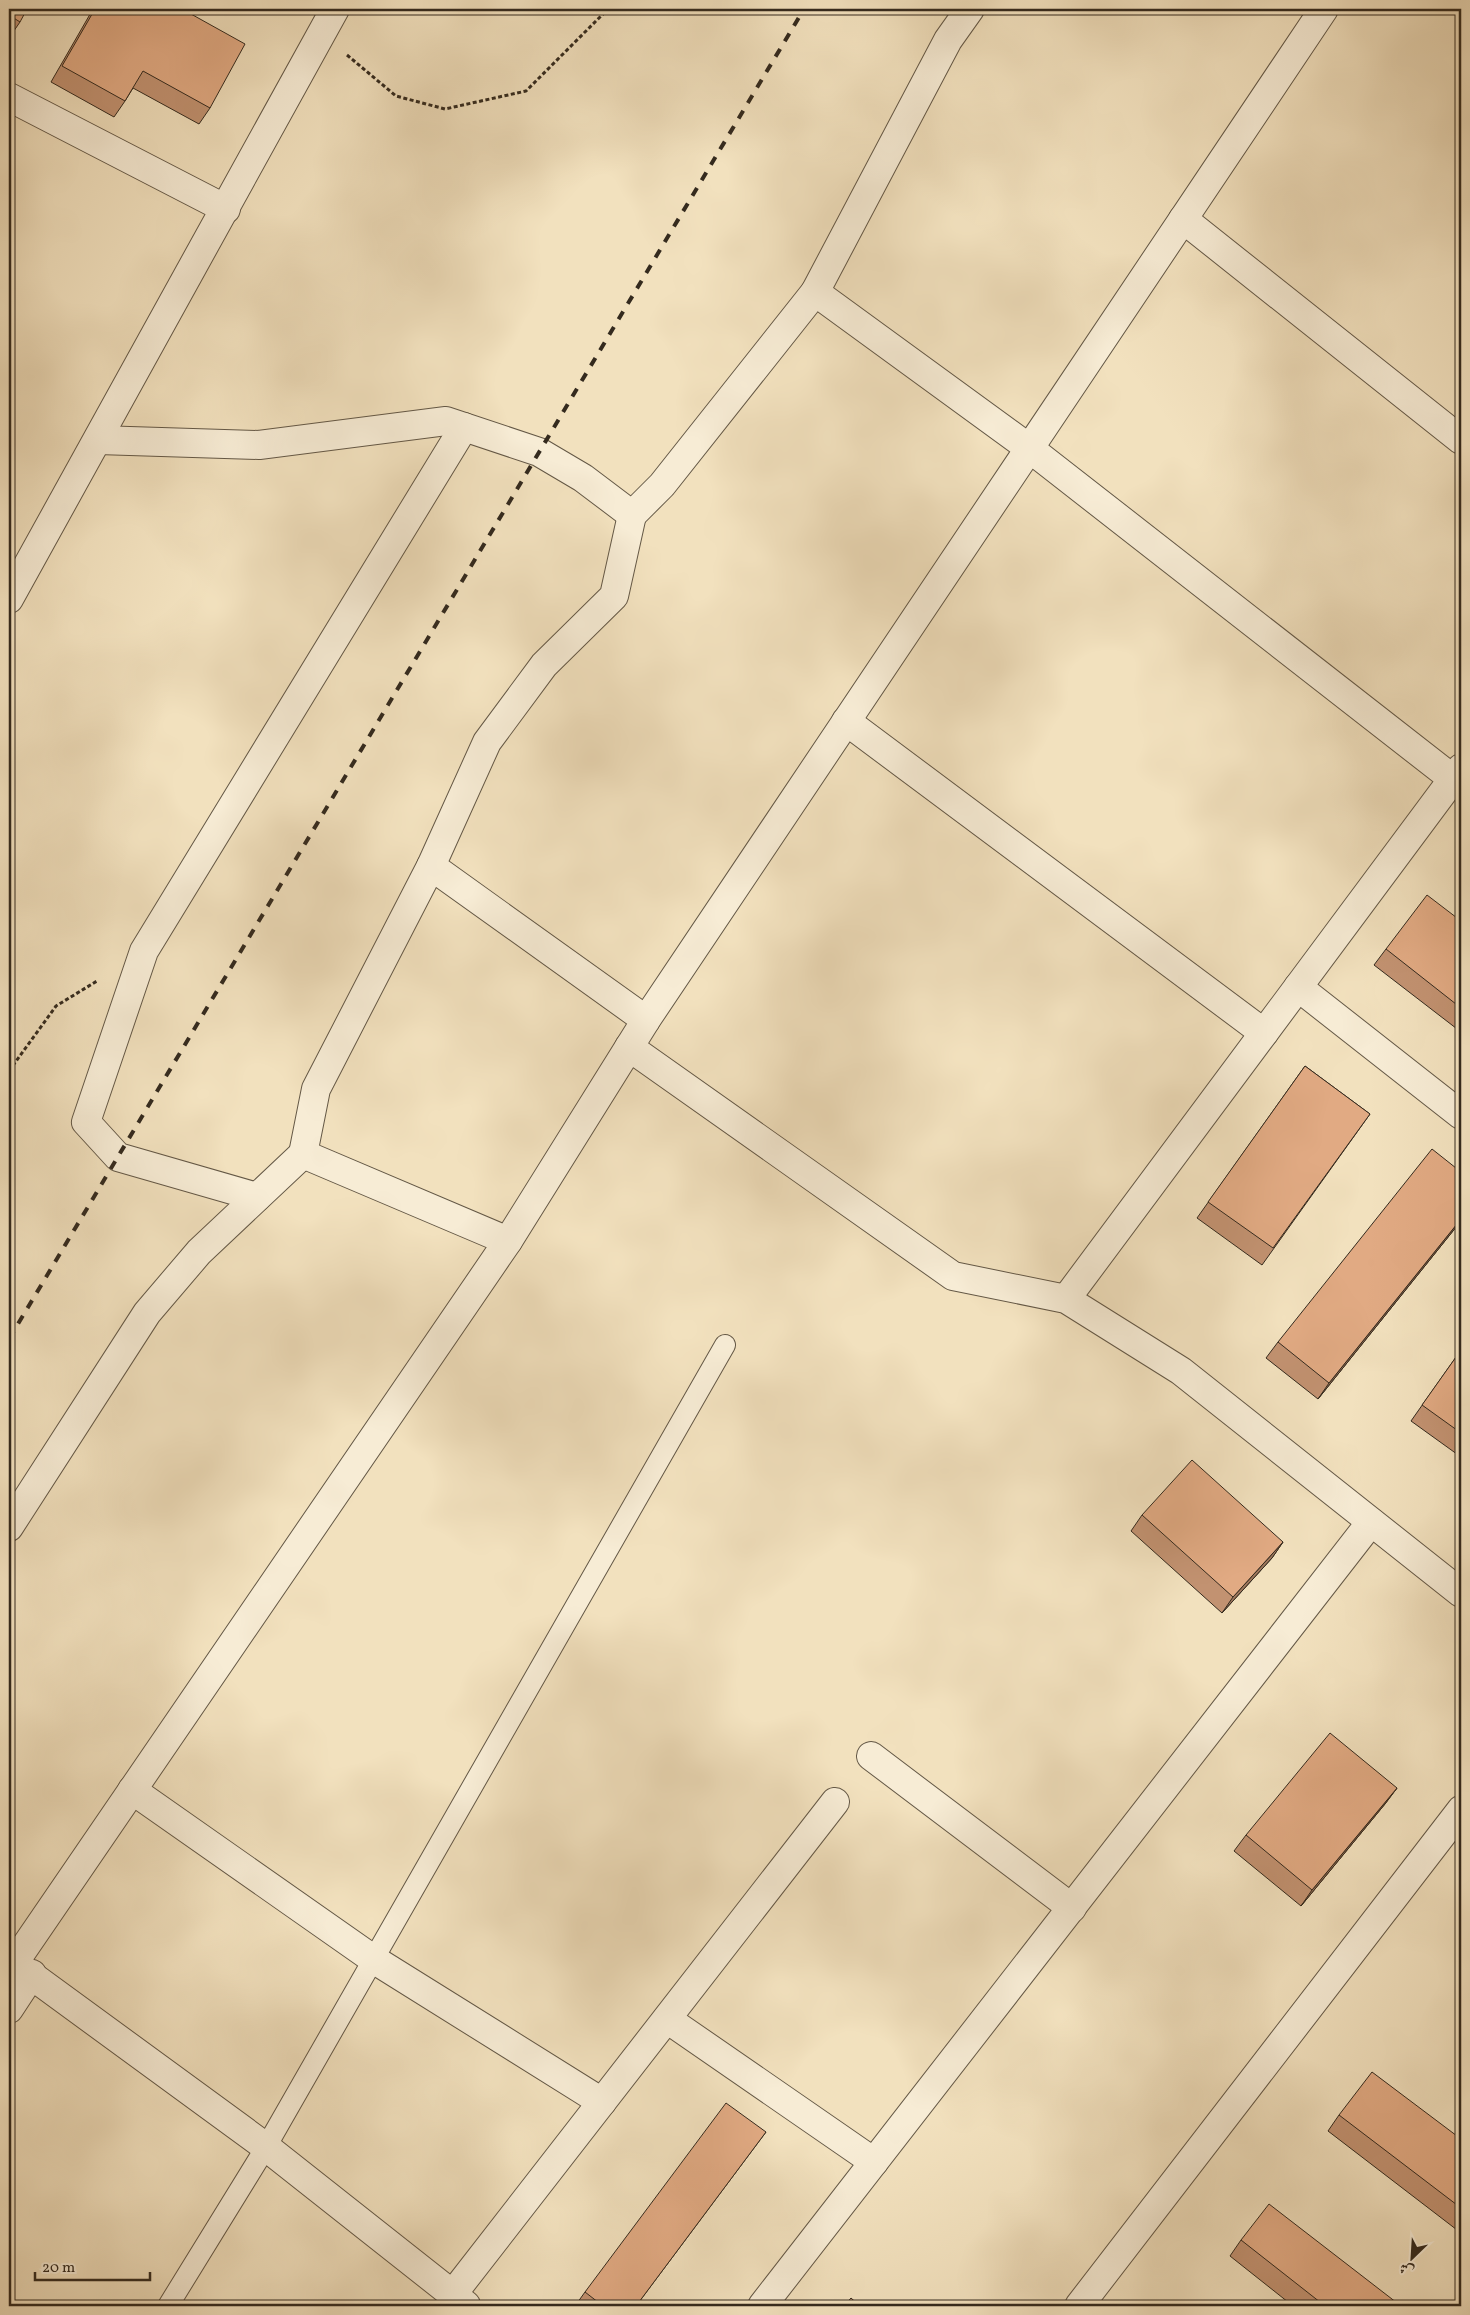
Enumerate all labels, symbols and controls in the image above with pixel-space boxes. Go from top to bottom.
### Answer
north arrow [1388,2232,1438,2282]
scale bar [35,2250,150,2282]
text: ش [1397,2257,1417,2280]
text: 20 m [42,2258,75,2279]

